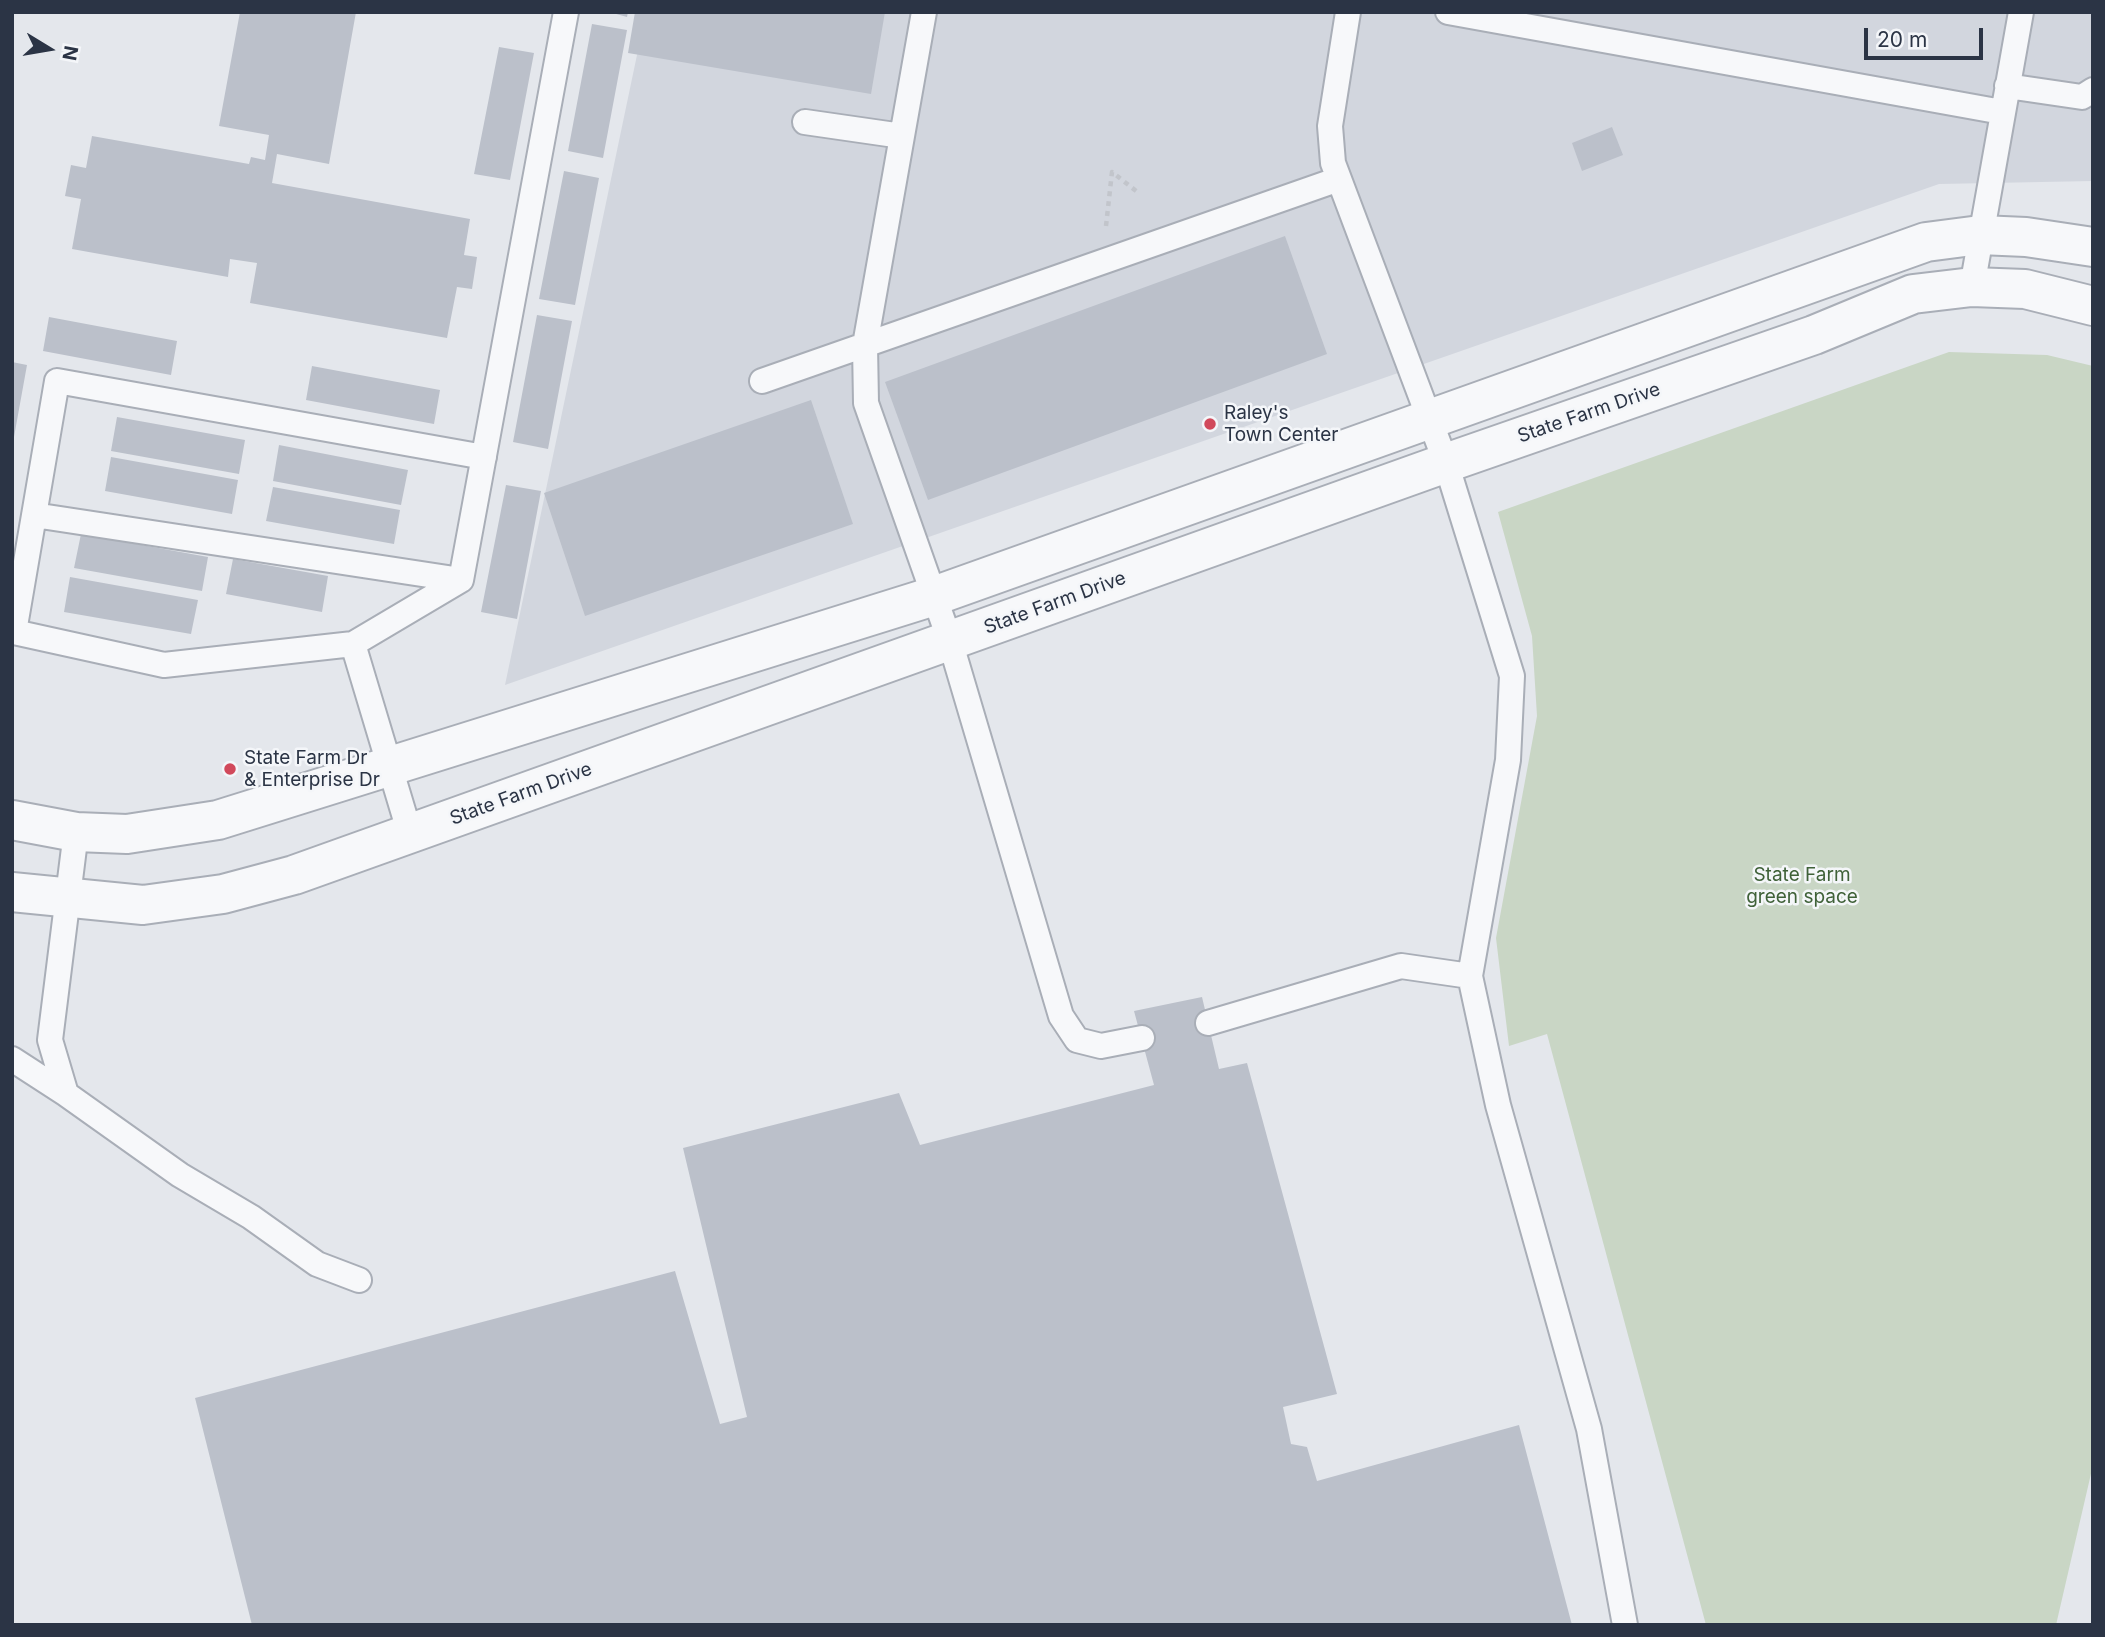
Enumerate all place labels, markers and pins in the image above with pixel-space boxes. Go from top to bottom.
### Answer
place label: Raley's Town Center [1224,402,1338,446]
marker: Raley's Town Center [1202,416,1218,432]
place label: State Farm Dr & Enterprise Dr [244,747,380,791]
marker: State Farm Dr & Enterprise Dr [222,761,238,777]

